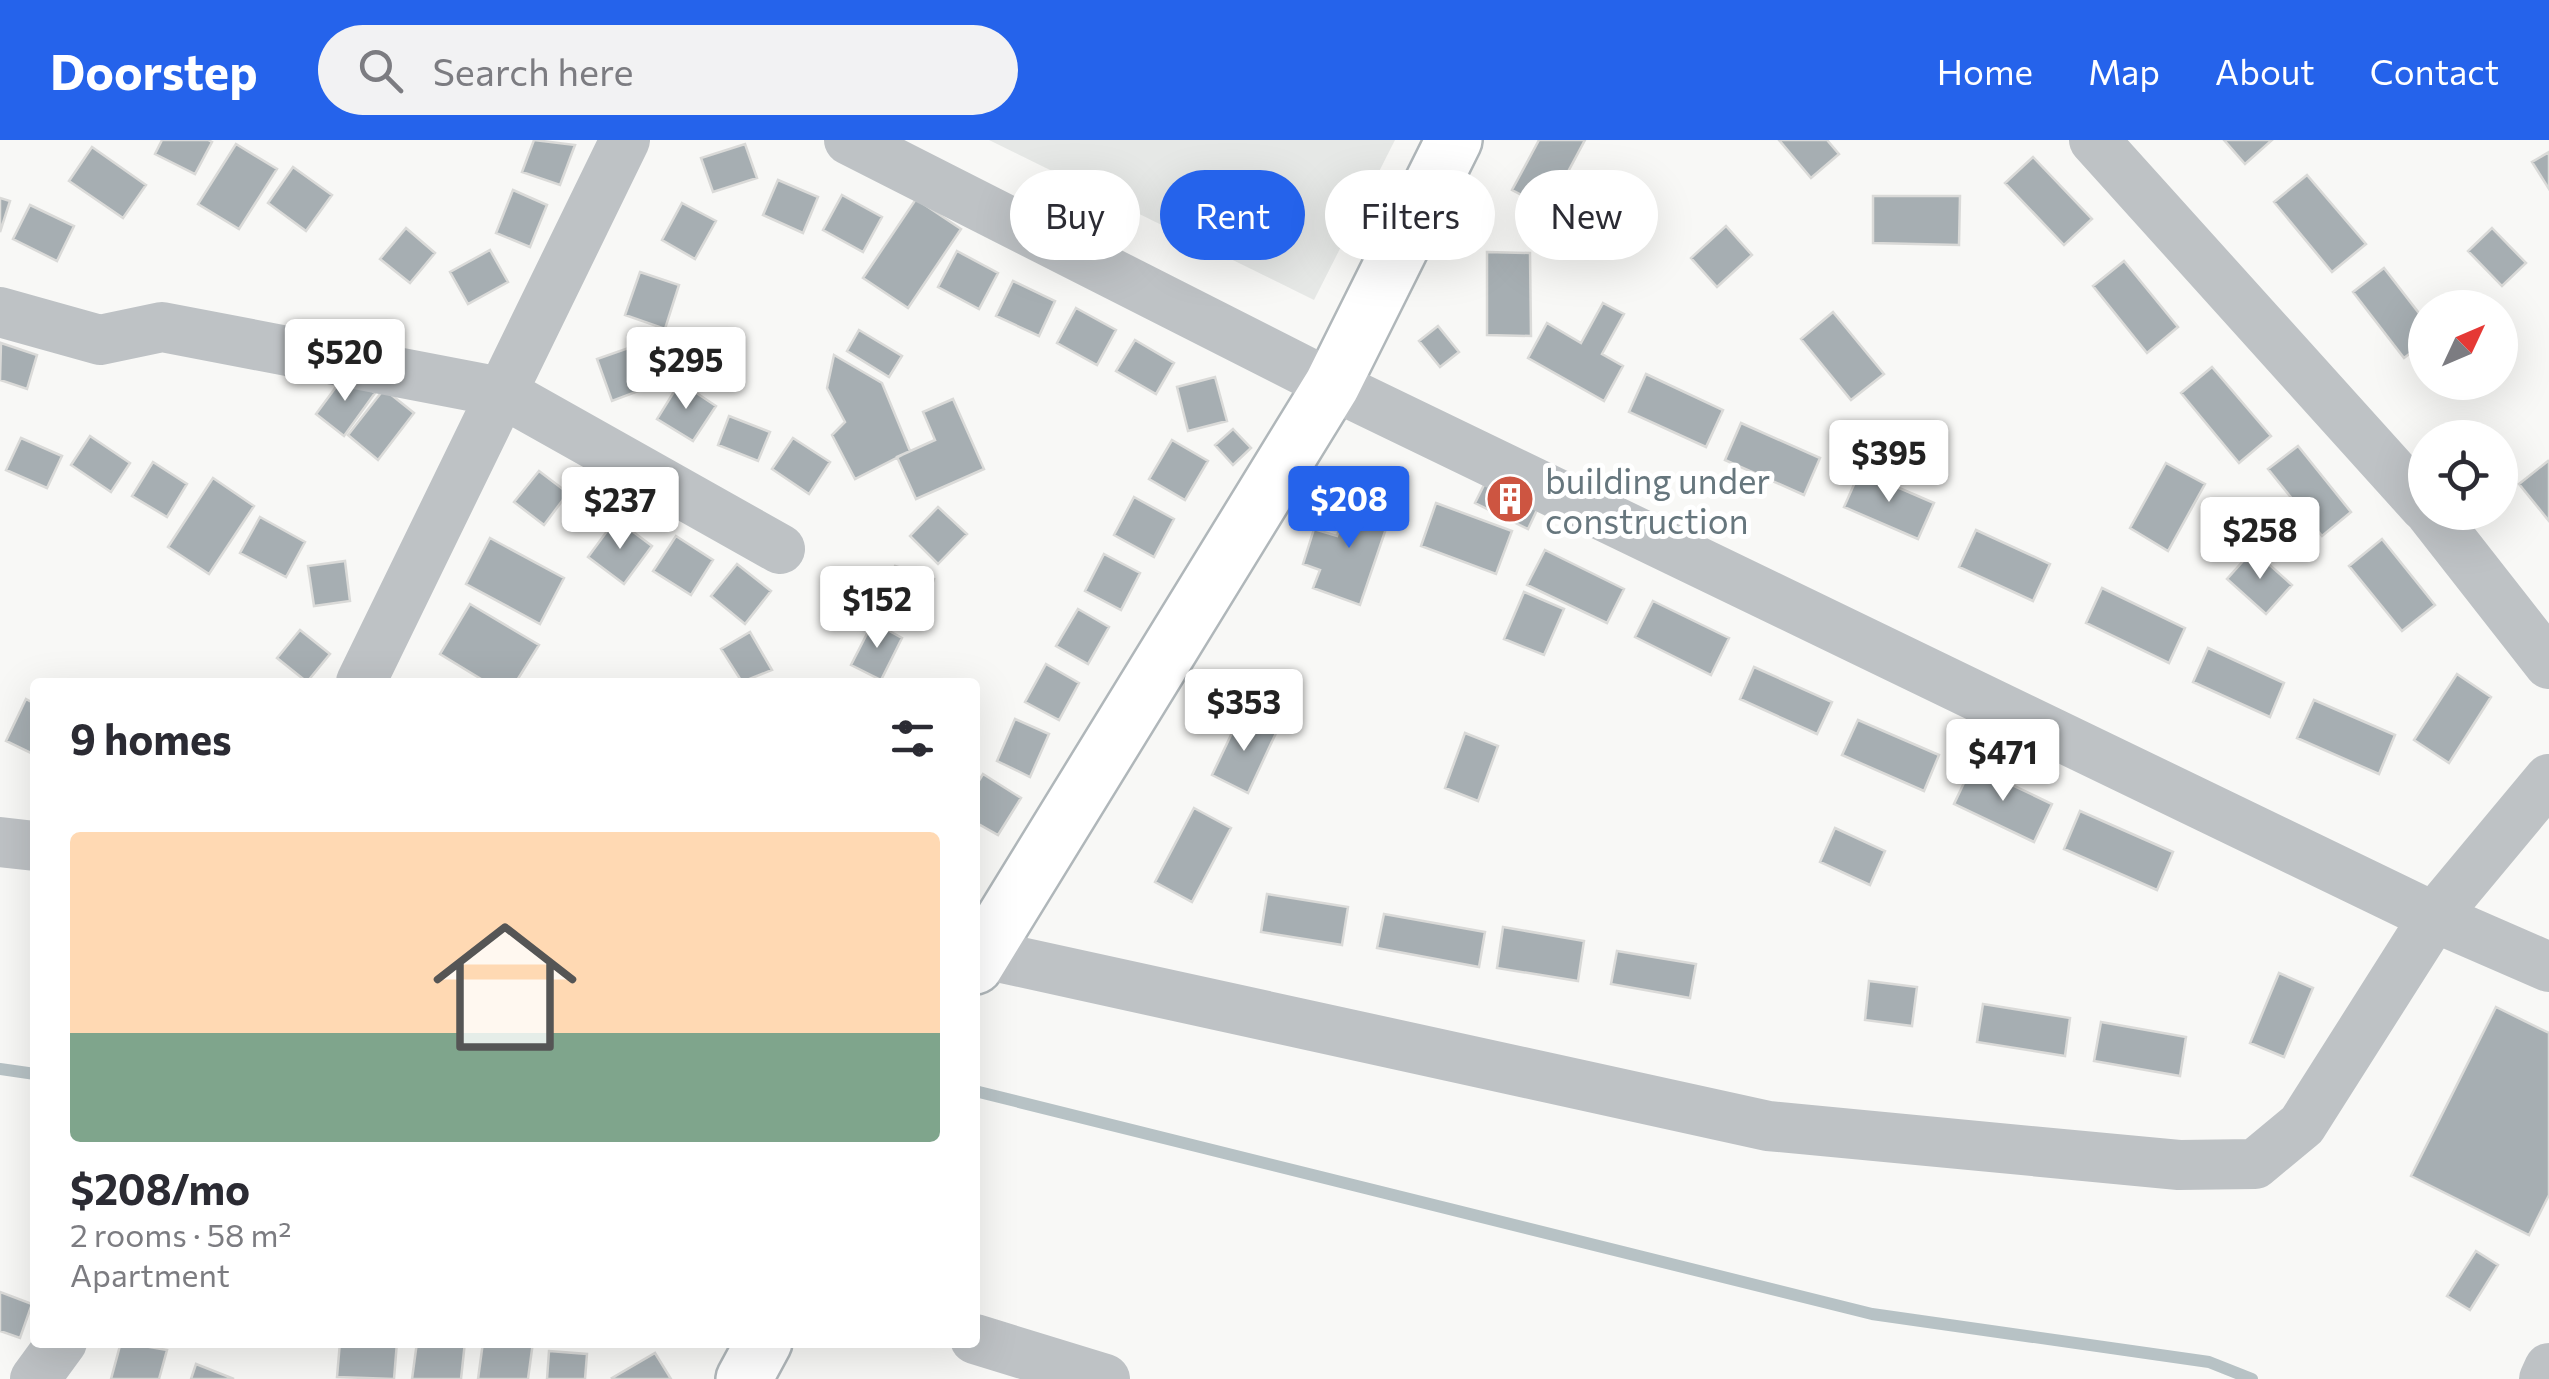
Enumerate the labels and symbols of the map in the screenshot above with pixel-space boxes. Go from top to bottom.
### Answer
north arrow [2408,290,2518,400]
pin: $520 [286,319,404,404]
pin: $295 [627,327,745,412]
pin: $395 [1830,420,1948,505]
place label: building under construction [1545,458,1770,541]
pin: $208 [1290,466,1408,551]
pin: $237 [561,467,679,552]
building icon: building under construction [1484,473,1536,525]
pin: $258 [2201,497,2319,582]
pin: $152 [818,566,936,651]
pin: $353 [1185,669,1303,754]
pin: $471 [1944,719,2062,804]

